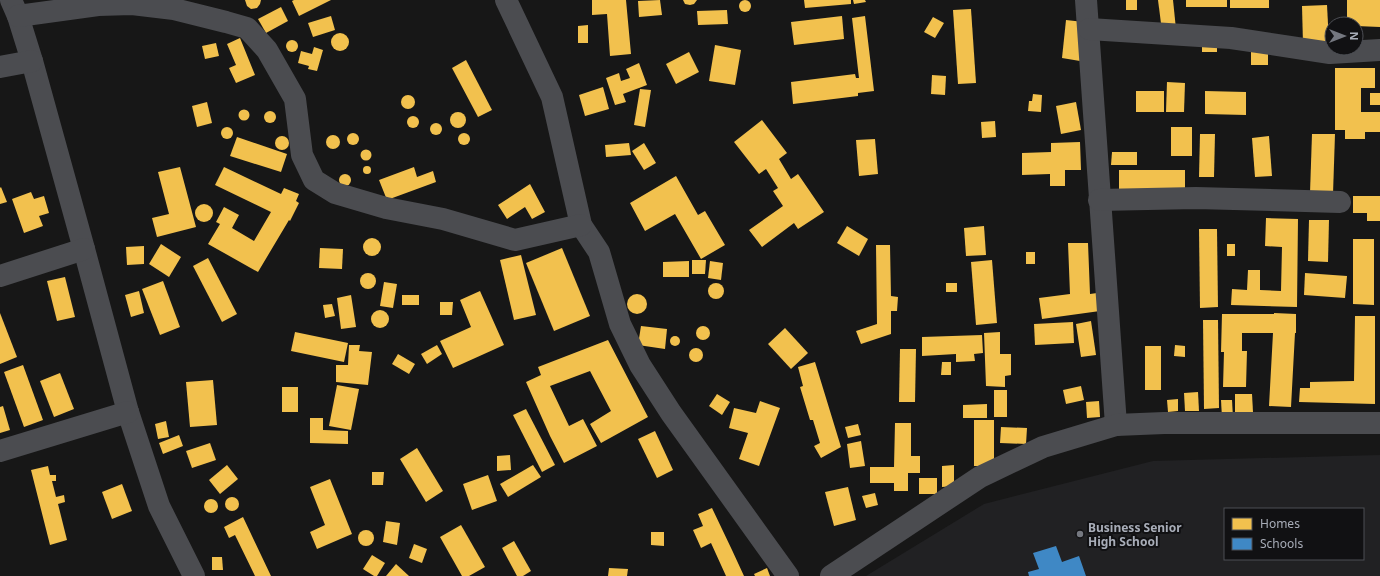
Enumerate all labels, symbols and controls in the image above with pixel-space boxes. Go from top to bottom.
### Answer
north arrow [1324,16,1364,56]
text: N [1347,32,1362,40]
legend [1224,508,1364,560]
text: Homes [1260,515,1300,532]
place label: Business Senior High School [1088,519,1182,550]
marker: Business Senior High School [1075,529,1085,539]
text: Schools [1260,535,1303,552]

